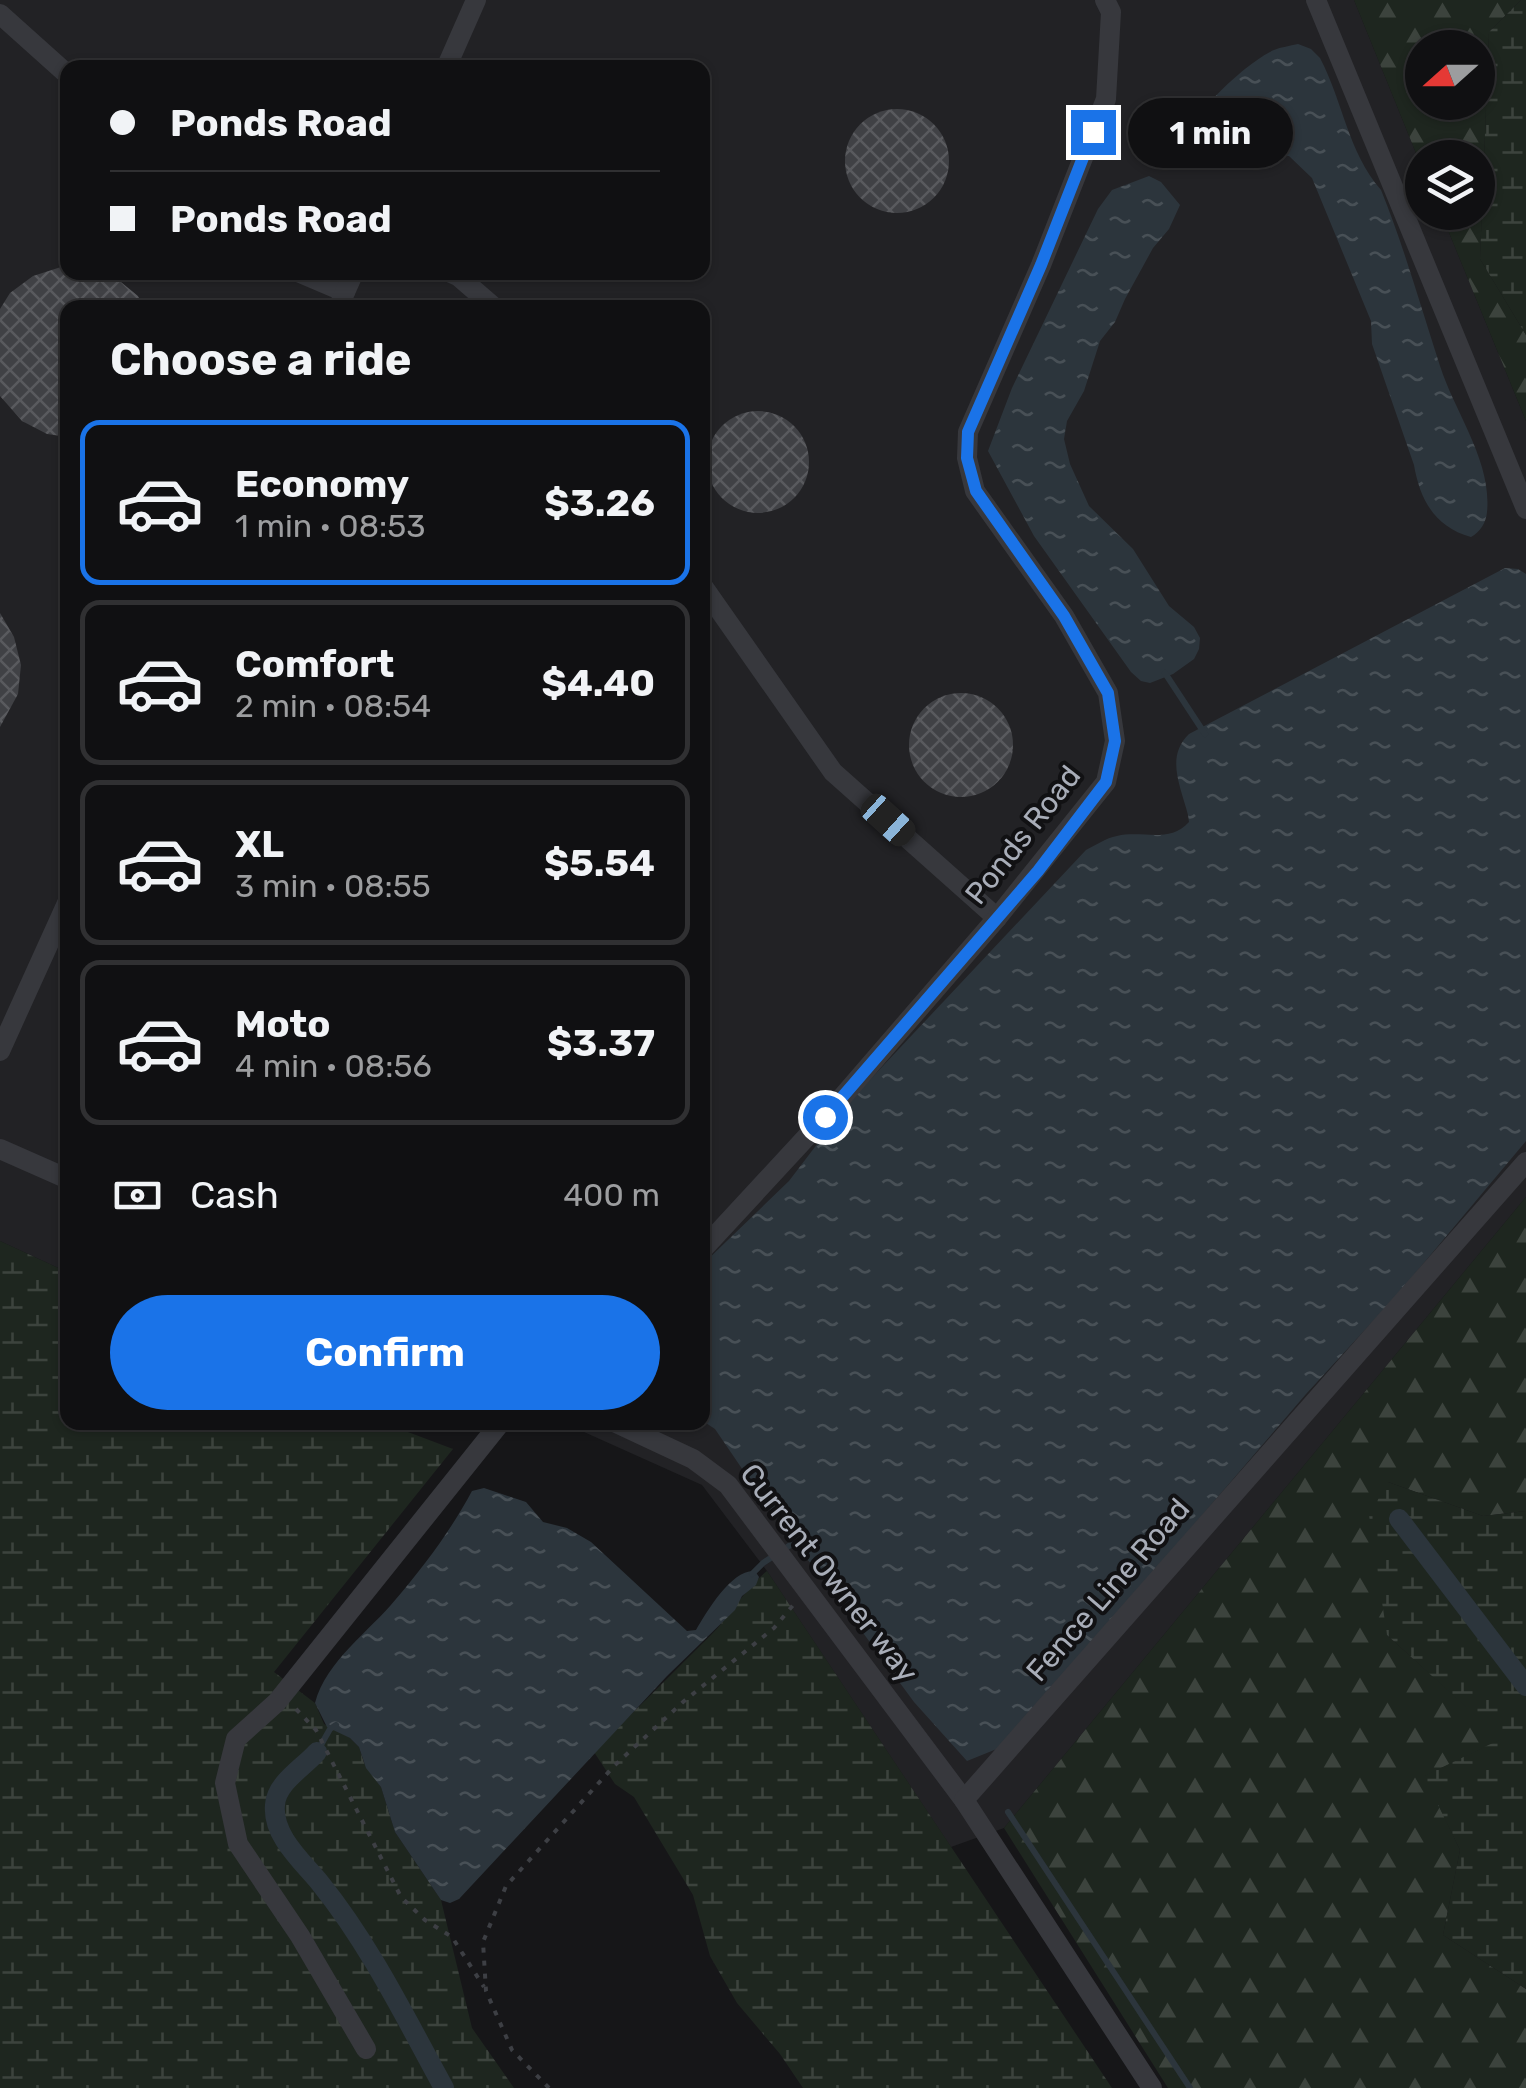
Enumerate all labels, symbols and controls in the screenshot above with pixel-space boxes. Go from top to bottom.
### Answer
north arrow [1405,30,1495,120]
map controls [1405,30,1495,230]
callout: 1 min [1128,97,1293,167]
text: Ponds Road [170,100,392,146]
route end [1071,110,1116,155]
text: 1 min [1170,114,1251,152]
button: layers [1405,140,1495,230]
text: Ponds Road [170,196,392,242]
text: Choose a ride [110,333,412,386]
icon: car [115,458,205,548]
text: Economy [235,461,409,507]
text: $3.26 [544,480,655,526]
text: 1 min · 08:53 [235,507,425,545]
icon: car [115,638,205,728]
text: Comfort [235,641,394,687]
text: $4.40 [542,660,655,706]
text: 2 min · 08:54 [235,687,431,725]
street label: Ponds Road [958,758,1088,912]
car [856,789,920,851]
icon: car [115,818,205,908]
text: XL [235,821,284,867]
text: $5.54 [544,840,655,886]
text: 3 min · 08:55 [235,867,431,905]
icon: car [115,998,205,1088]
text: Moto [235,1001,331,1047]
text: $3.37 [547,1020,655,1066]
text: 4 min · 08:56 [235,1047,432,1085]
route start [803,1095,848,1140]
icon: cash [110,1168,165,1223]
text: Cash [190,1172,279,1218]
text: 400 m [563,1176,660,1214]
button: Confirm [110,1295,660,1410]
street label: Current Owner way [732,1457,926,1689]
street label: Fence Line Road [1019,1491,1197,1689]

